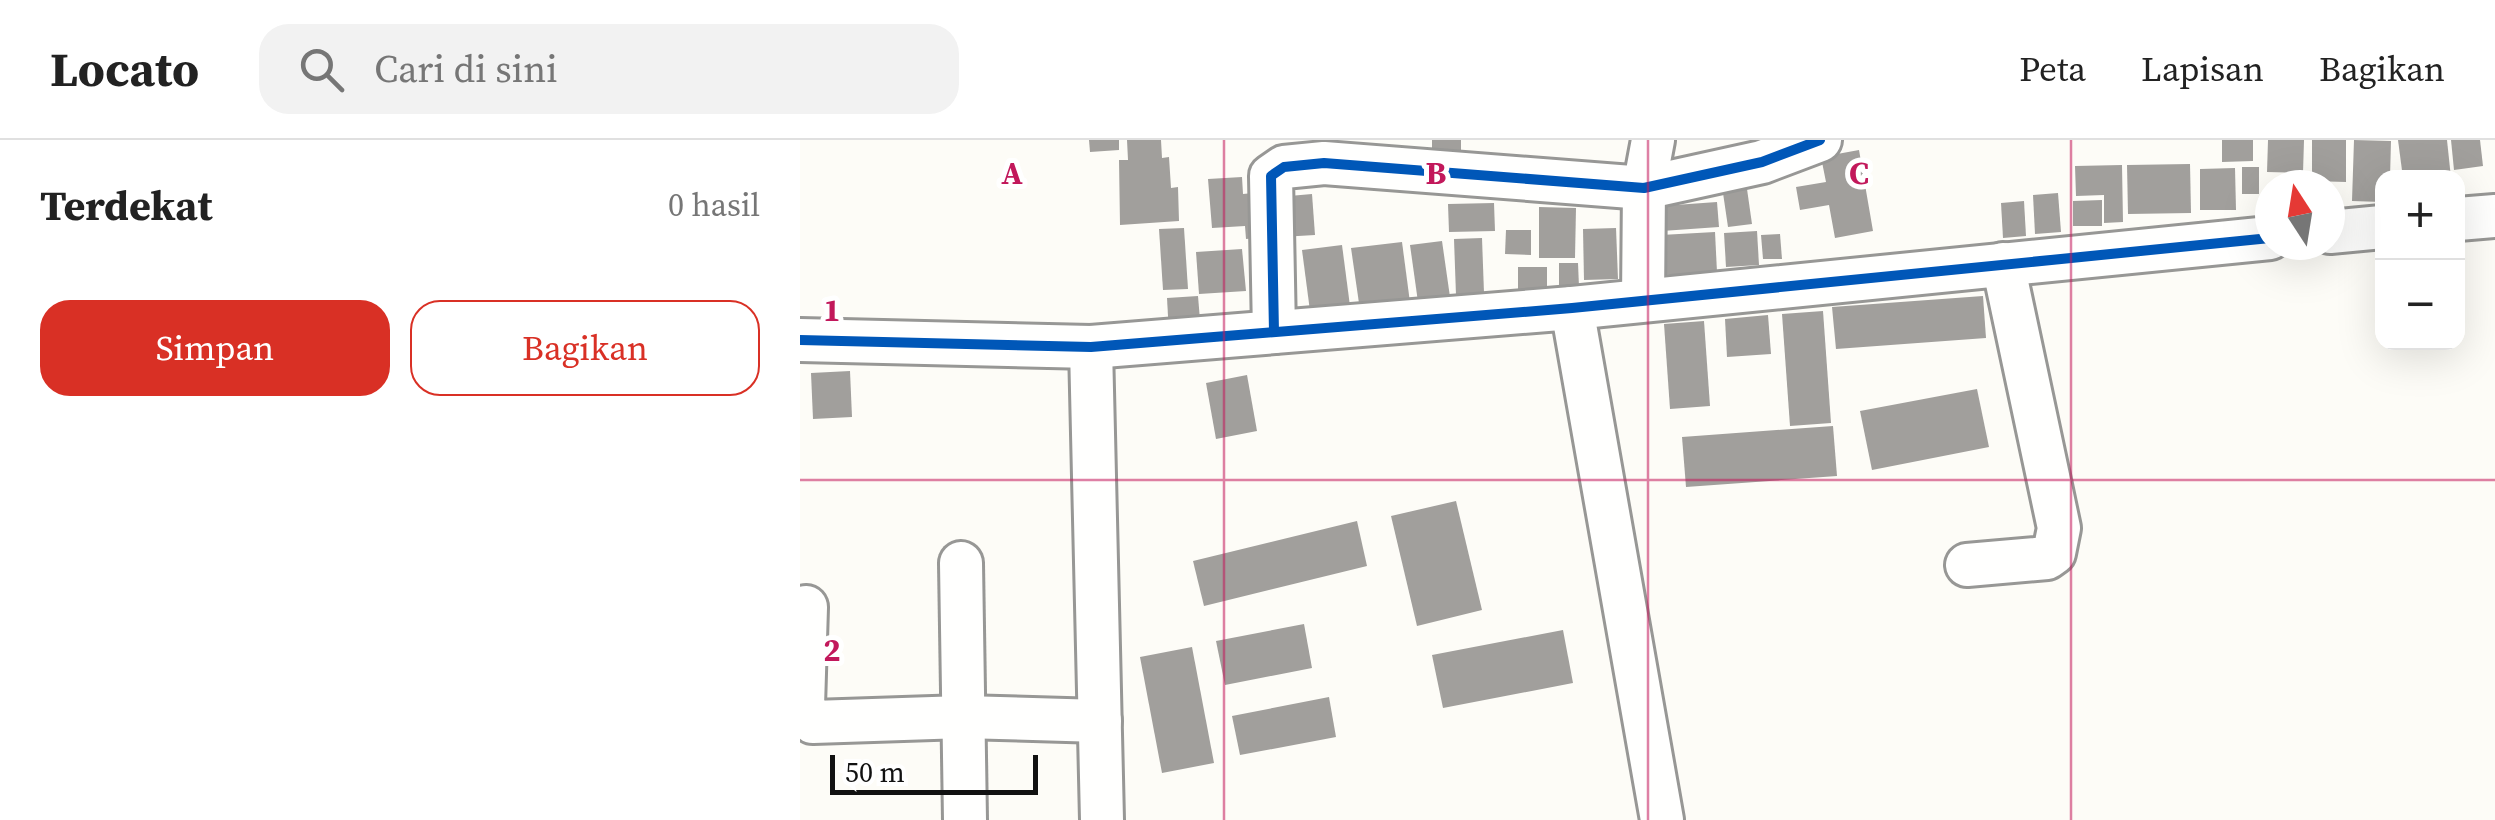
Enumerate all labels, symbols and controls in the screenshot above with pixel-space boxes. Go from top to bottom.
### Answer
search box [259,24,959,114]
text: Locato [50,36,199,102]
icon: search [294,42,349,97]
text: Cari di sini [374,43,558,95]
text: Peta [2019,45,2086,93]
text: Lapisan [2141,45,2264,93]
text: Bagikan [2319,45,2445,93]
text: A [1001,151,1023,195]
text: B [1426,151,1447,195]
text: C [1849,151,1869,195]
north arrow [2255,170,2345,260]
map controls [2375,170,2465,350]
button: + [2375,170,2465,260]
text: Terdekat [40,176,213,234]
text: 0 hasil [668,183,760,227]
button: − [2375,260,2465,350]
text: 1 [823,288,841,332]
button: Simpan [40,300,390,396]
button: Bagikan [410,300,760,396]
text: 2 [823,628,841,672]
scale bar [830,750,1038,794]
text: 50 m [845,753,905,791]

